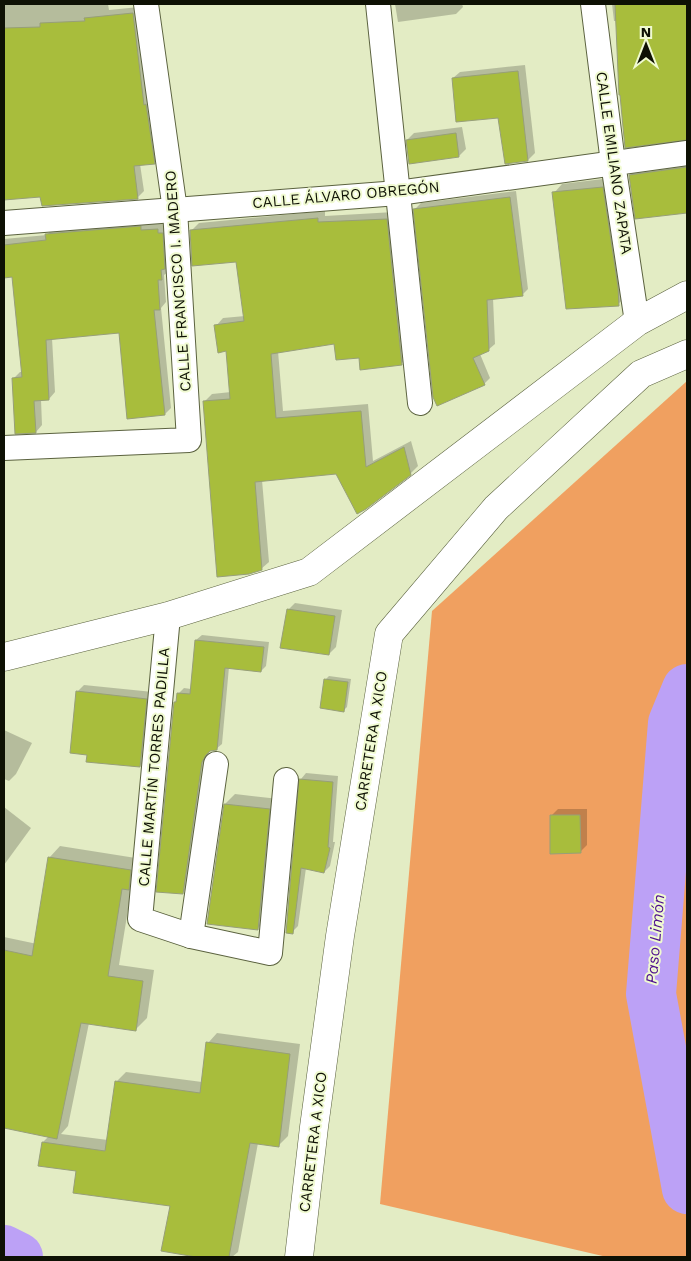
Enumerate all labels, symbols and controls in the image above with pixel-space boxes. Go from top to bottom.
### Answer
north arrow [621,20,671,70]
text: N [641,24,651,40]
street label: CALLE EMILIANO ZAPATA [592,71,636,256]
street label: CALLE FRANCISCO I. MADERO [161,170,195,392]
street label: CALLE ÁLVARO OBREGÓN [252,177,440,212]
street label: CALLE MARTÍN TORRES PADILLA [135,647,173,887]
street label: CARRETERA A XICO [351,670,391,812]
water label: Paso Limón [642,893,668,985]
street label: CARRETERA A XICO [295,1071,331,1213]

